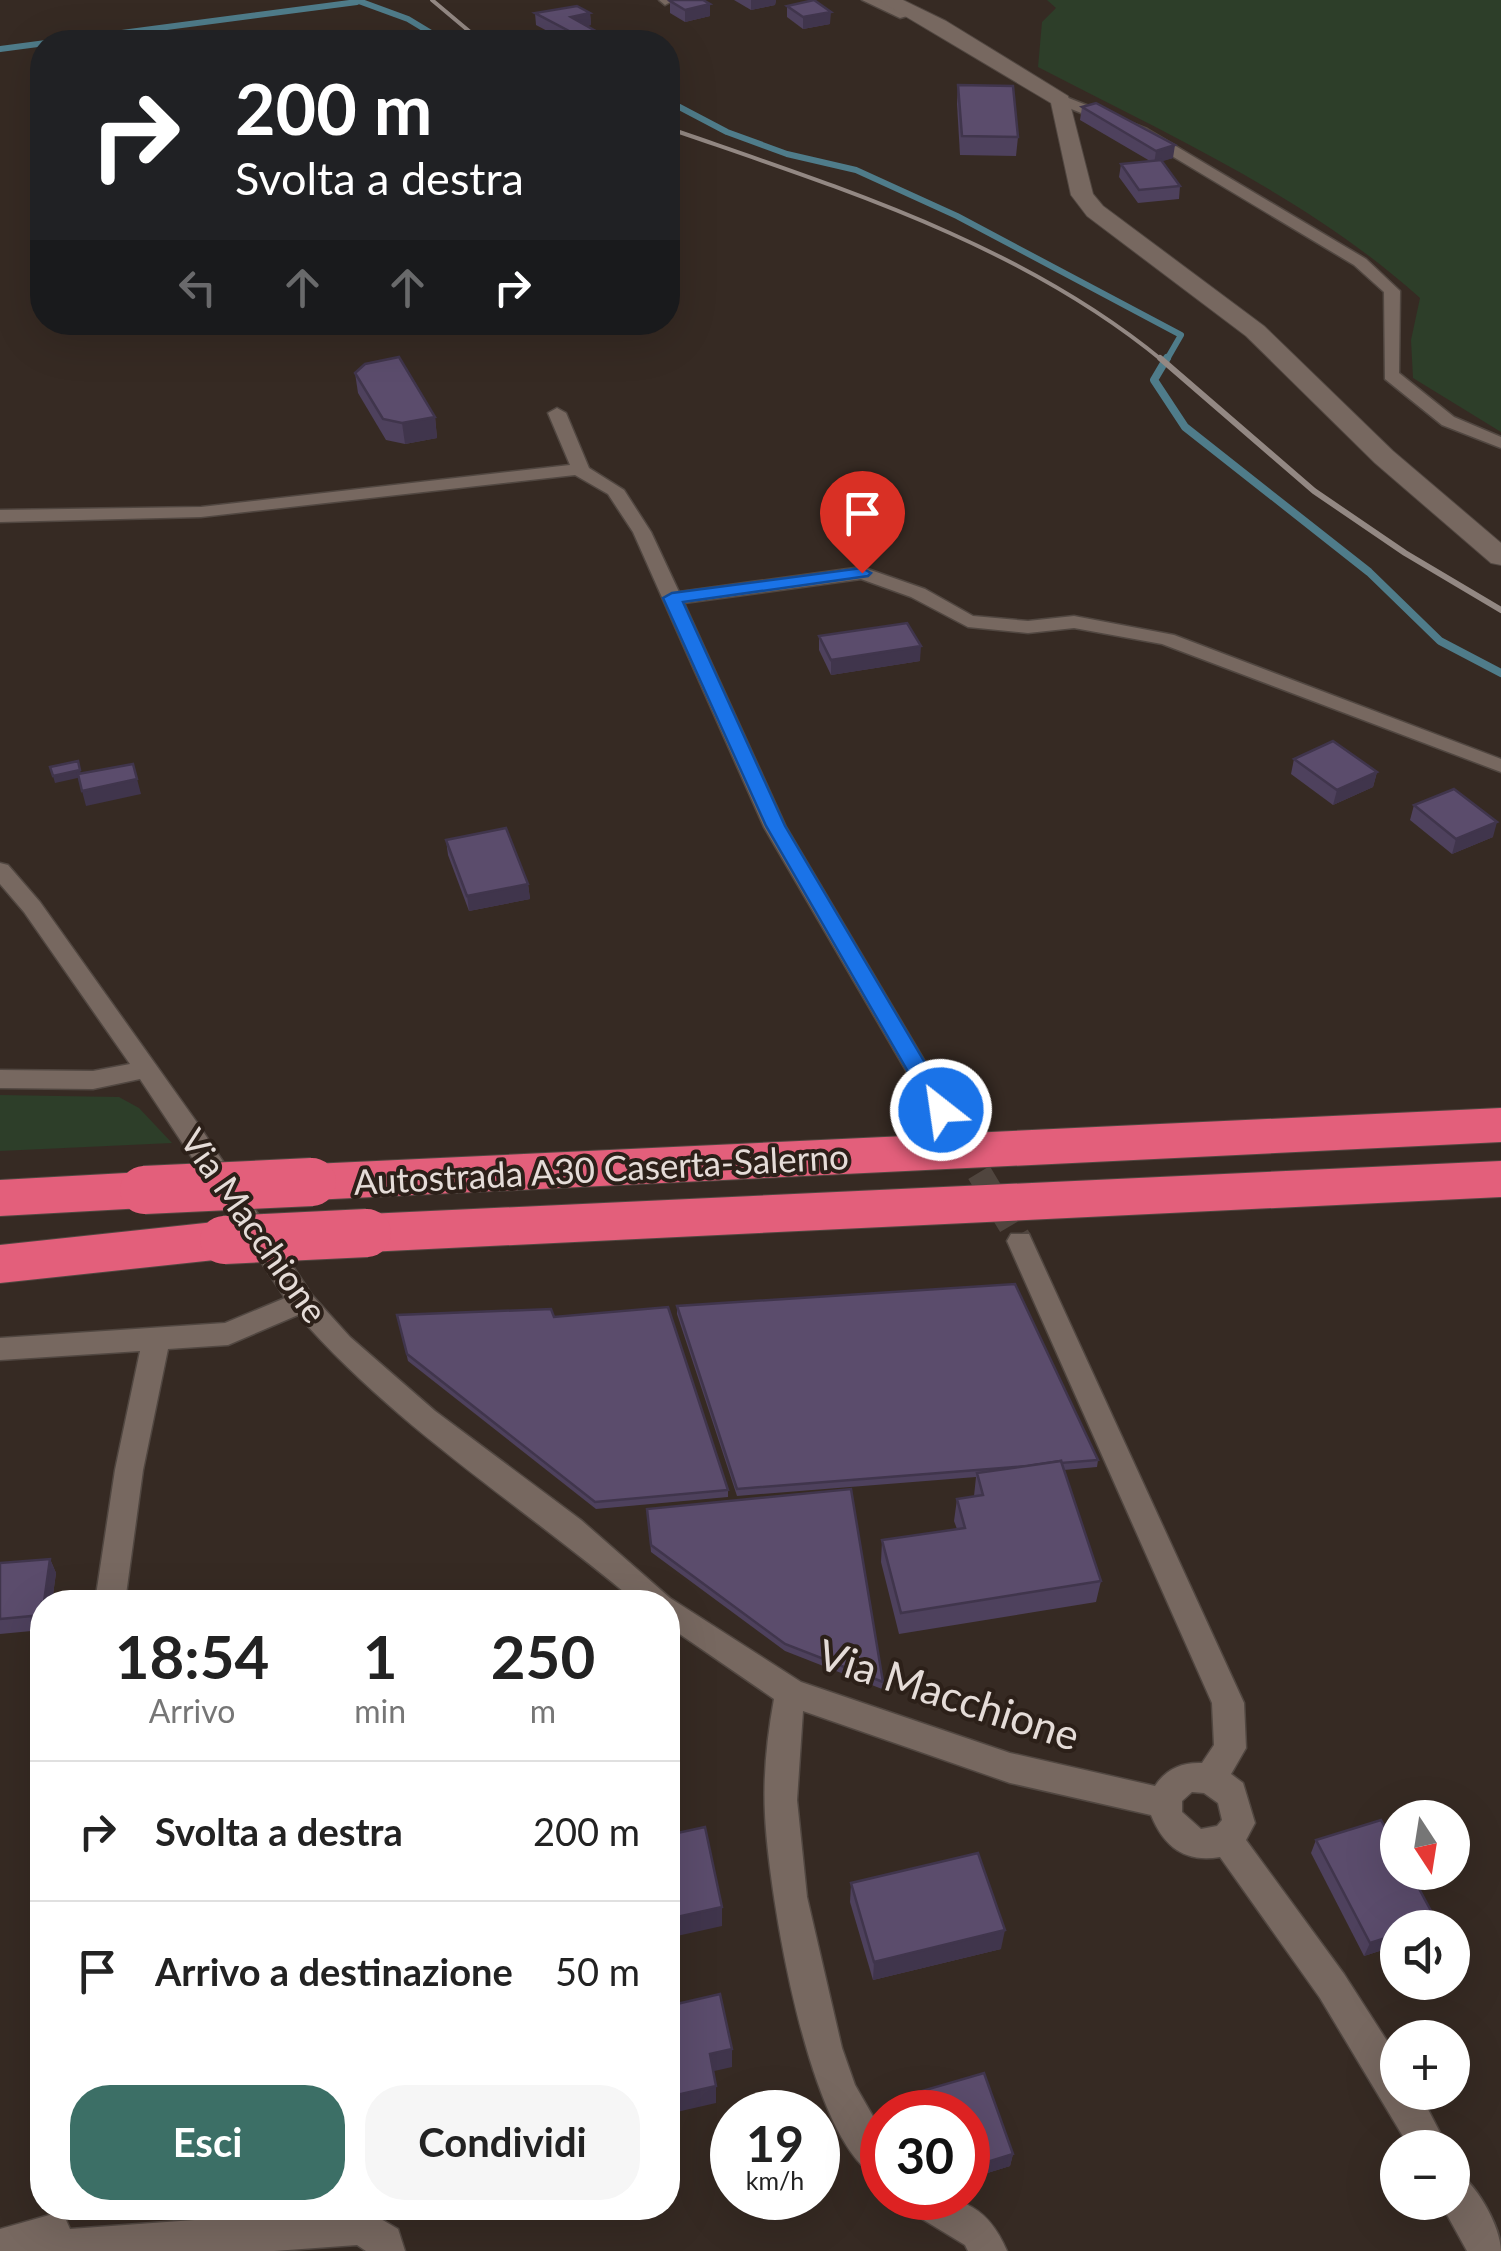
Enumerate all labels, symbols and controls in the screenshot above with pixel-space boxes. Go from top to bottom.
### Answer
text: 200 m [235,66,432,150]
icon: right [70,70,200,200]
text: Svolta a destra [235,151,524,205]
icon: left [170,260,225,315]
icon: ahead [275,260,330,315]
icon: ahead [380,260,435,315]
icon: right [485,260,540,315]
pin [820,471,905,574]
icon: arrive [835,486,890,541]
position arrow [889,1058,993,1162]
street label: Via Macchione [173,1120,337,1330]
street label: Autostrada A30 Caserta-Salerno [352,1134,850,1202]
text: 18:54 [115,1620,269,1692]
text: 1 [363,1620,398,1692]
text: 250 [491,1620,595,1692]
street label: Via Macchione [812,1628,1086,1760]
text: Arrivo [149,1691,235,1730]
text: min [354,1691,406,1730]
text: m [530,1691,556,1730]
north arrow [1380,1800,1470,1890]
map controls [1380,1800,1470,2220]
icon: right [70,1804,125,1859]
text: Svolta a destra [155,1808,403,1854]
text: 200 m [533,1808,640,1854]
button: sound [1380,1910,1470,2000]
icon: arrive [70,1944,125,1999]
text: Arrivo a destinazione [155,1948,513,1994]
text: 50 m [555,1948,640,1994]
button: + [1380,2020,1470,2110]
button: Esci [70,2085,345,2200]
button: Condividi [365,2085,640,2200]
speed limit sign: 30 [860,2090,990,2220]
text: 19 [746,2113,804,2173]
button: − [1380,2130,1470,2220]
text: km/h [746,2165,804,2195]

